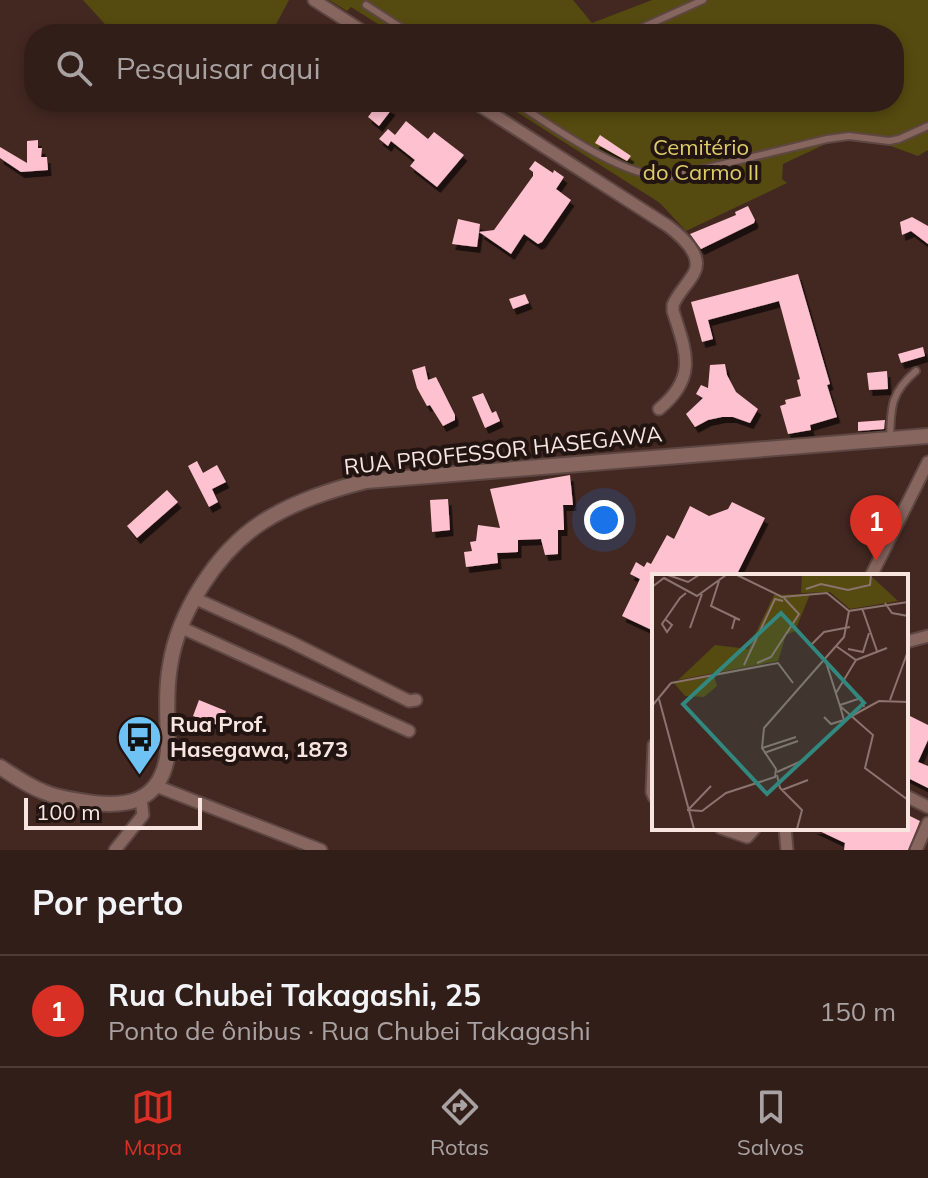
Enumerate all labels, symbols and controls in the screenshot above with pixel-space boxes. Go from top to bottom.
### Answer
search box [24,24,904,112]
icon: search [52,46,96,90]
text: Pesquisar aqui [116,49,321,87]
park label: Cemitério do Carmo II [643,133,759,186]
street label: RUA PROFESSOR HASEGAWA [342,419,664,481]
pin: 1 [850,495,902,561]
your location [584,500,624,540]
inset map [652,574,908,830]
place label: Rua Prof. Hasegawa, 1873 [170,710,348,763]
bus stop icon: Rua Prof. Hasegawa, 1873 [115,713,163,776]
scale bar [24,794,202,830]
text: 100 m [36,798,101,826]
text: Por perto [32,881,183,924]
text: Rua Chubei Takagashi, 25 [108,976,481,1014]
text: 1 [50,995,66,1028]
text: 150 m [820,995,896,1028]
text: Ponto de ônibus · Rua Chubei Takagashi [108,1014,591,1047]
tab: Mapa [124,1085,182,1161]
tab: Rotas [430,1085,489,1161]
tab: Salvos [737,1085,804,1161]

